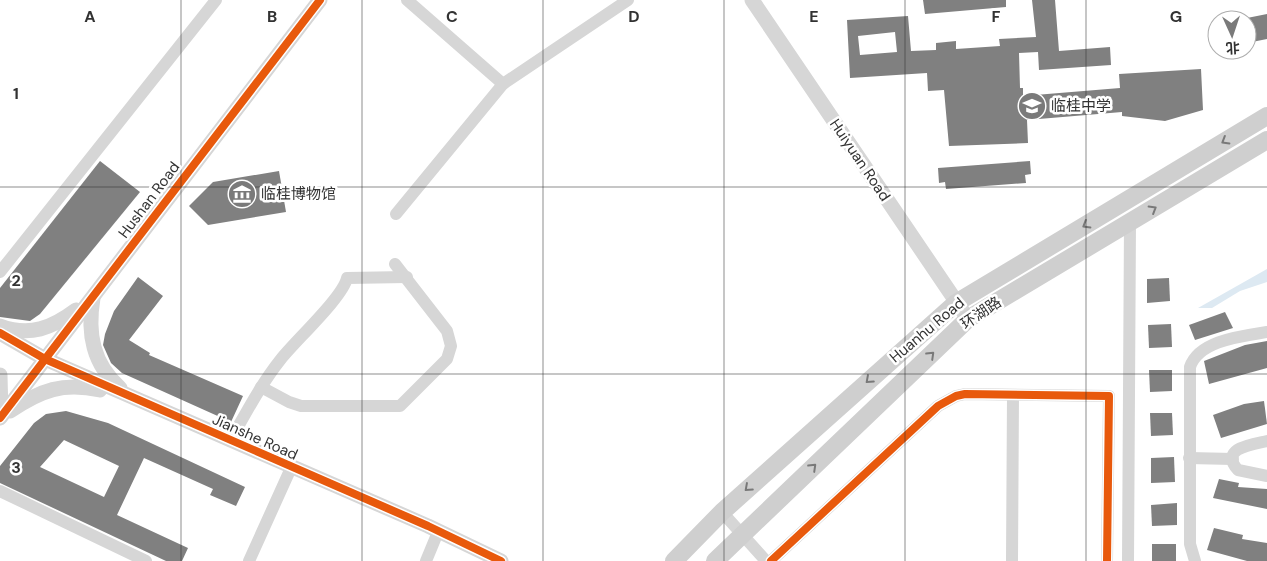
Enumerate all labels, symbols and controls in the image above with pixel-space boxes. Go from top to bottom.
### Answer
text: A [84,6,96,27]
text: B [267,6,277,27]
text: C [446,6,458,27]
text: D [628,6,640,27]
text: E [809,6,819,27]
text: F [992,6,1001,27]
text: G [1170,6,1182,27]
north arrow [1207,10,1257,60]
text: 北 [1225,39,1240,57]
text: 1 [13,83,19,104]
school or university icon: 临桂中学 [1017,91,1047,121]
place label: 临桂中学 [1051,96,1111,116]
street label: Huiyuan Road [825,115,895,205]
one-way arrow [1222,135,1231,145]
street label: Hushan Road [114,158,184,242]
museum icon: 临桂博物馆 [227,179,257,209]
place label: 临桂博物馆 [261,184,336,204]
one-way arrow [1148,205,1157,215]
one-way arrow [1082,219,1091,229]
text: 2 [11,270,21,291]
street label: 环湖路 [957,292,1005,334]
street label: Huanhu Road [885,293,969,367]
one-way arrow [925,352,934,361]
one-way arrow [865,374,874,383]
street label: Jianshe Road [209,409,301,465]
text: 3 [11,457,21,478]
one-way arrow [807,464,816,473]
one-way arrow [745,483,754,492]

